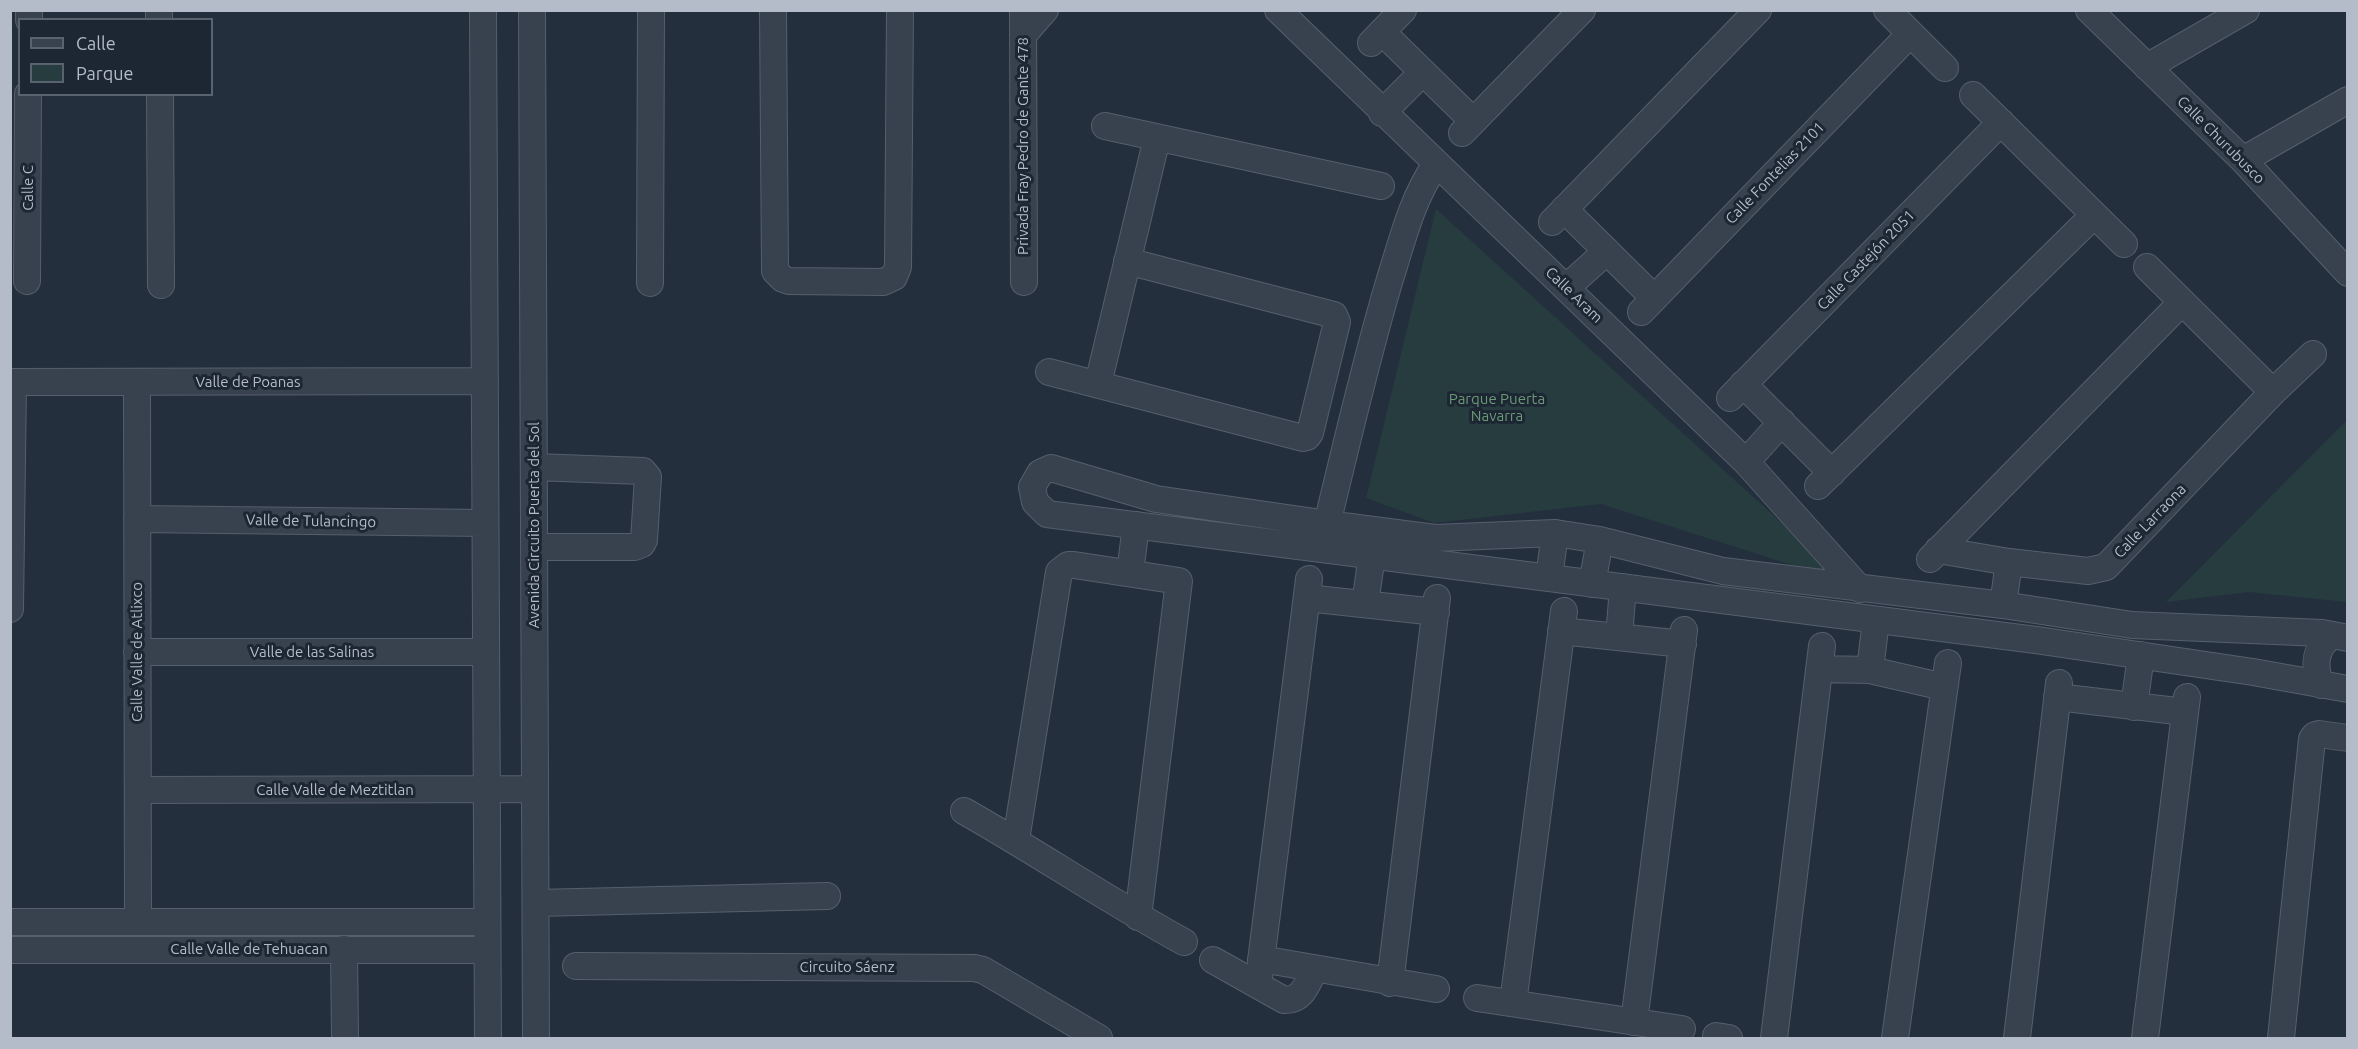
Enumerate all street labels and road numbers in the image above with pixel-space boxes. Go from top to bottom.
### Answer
street label: Privada Fray Pedro de Gante 478 [1014,37,1032,255]
street label: Calle Churubusco [2173,92,2269,188]
street label: Calle Fontelias 2101 [1722,118,1828,228]
street label: Calle C [19,165,37,211]
street label: Calle Castejón 2051 [1814,206,1918,314]
street label: Calle Aram [1542,263,1606,327]
street label: Valle de Poanas [195,373,301,391]
street label: Avenida Circuito Puerta del Sol [525,422,543,628]
street label: Calle Larraona [2110,480,2190,562]
street label: Valle de Tulancingo [246,511,376,531]
street label: Calle Valle de Atlixco [128,582,146,722]
street label: Valle de las Salinas [250,643,374,661]
street label: Calle Valle de Meztitlan [256,781,414,799]
street label: Calle Valle de Tehuacan [170,940,328,958]
street label: Circuito Sáenz [799,958,895,976]

